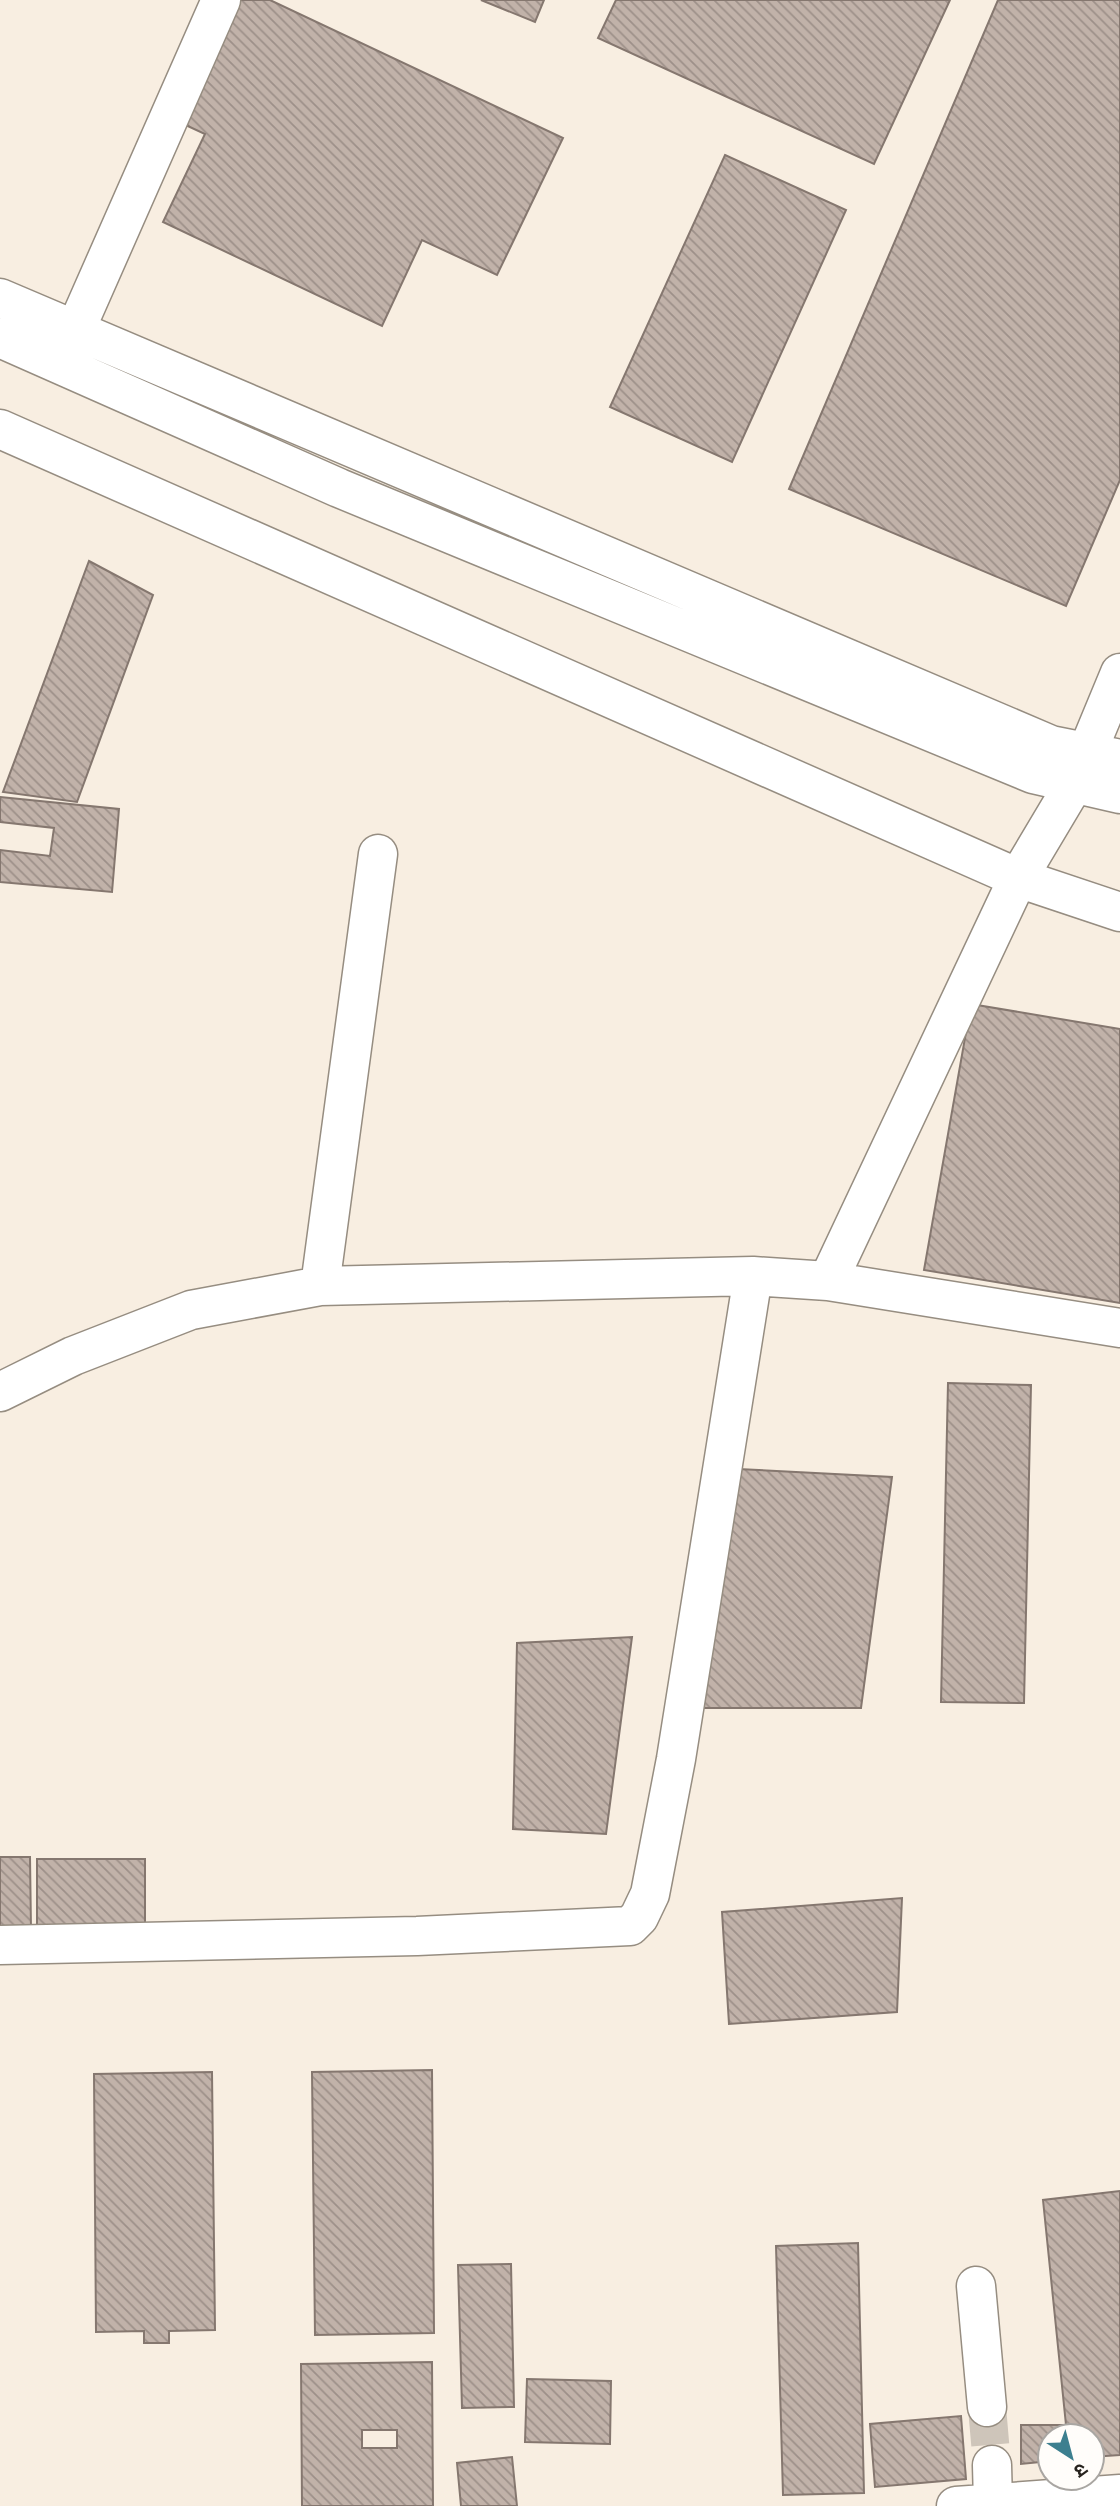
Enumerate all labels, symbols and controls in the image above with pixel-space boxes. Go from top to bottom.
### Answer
north arrow [1036,2422,1106,2492]
text: उ [1069,2458,1092,2483]

